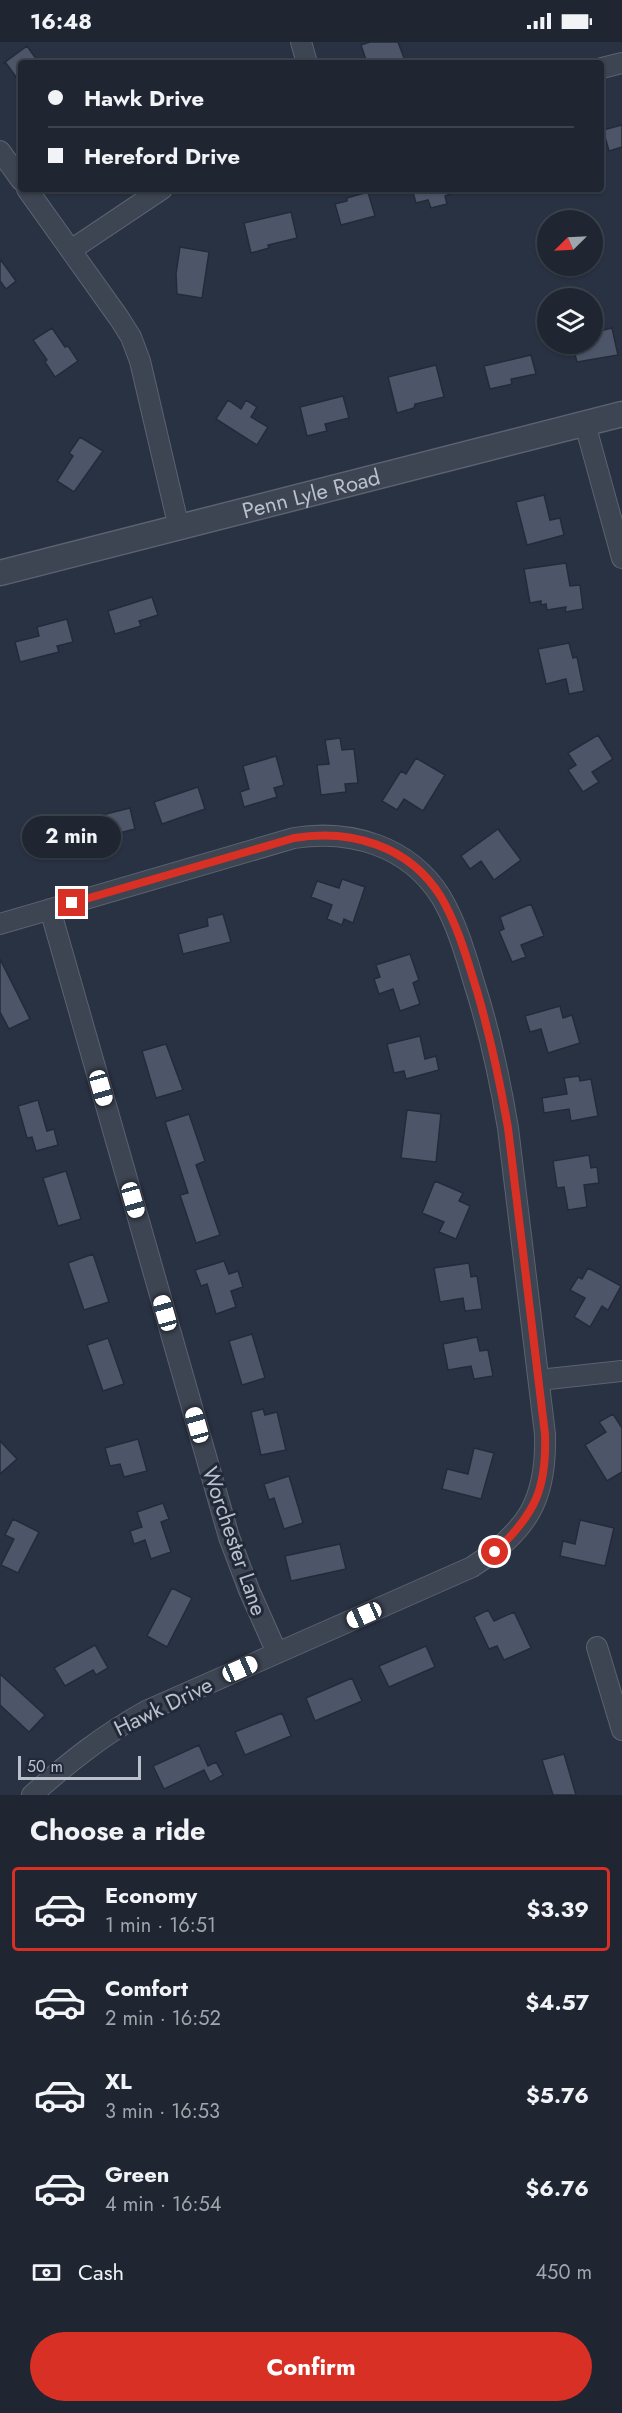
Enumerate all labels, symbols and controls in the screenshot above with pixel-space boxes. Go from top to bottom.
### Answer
text: 16:48 [30,5,92,37]
text: Hawk Drive [84,82,204,114]
text: Hereford Drive [84,140,240,172]
north arrow [537,210,603,276]
map controls [537,210,603,354]
button: layers [537,288,603,354]
street label: Penn Lyle Road [238,460,384,527]
callout: 2 min [22,816,122,858]
text: 2 min [45,822,98,851]
route end [58,889,85,916]
car [87,1068,115,1108]
car [119,1180,147,1220]
car [151,1293,179,1333]
car [183,1405,211,1445]
street label: Worchester Lane [195,1462,275,1620]
route start [481,1538,508,1565]
car [344,1599,384,1631]
car [220,1653,260,1685]
street label: Hawk Drive [108,1668,218,1744]
scale bar [18,1753,141,1780]
text: 50 m [27,1755,63,1778]
text: Choose a ride [30,1811,205,1850]
text: Economy [105,1879,197,1911]
icon: car [33,1882,87,1936]
text: $3.39 [527,1893,589,1925]
text: 1 min · 16:51 [105,1911,216,1940]
text: Comfort [105,1972,188,2004]
icon: car [33,1975,87,2029]
text: $4.57 [525,1986,589,2018]
text: 2 min · 16:52 [105,2004,221,2033]
text: XL [105,2065,132,2097]
icon: car [33,2068,87,2122]
text: $5.76 [526,2079,589,2111]
text: 3 min · 16:53 [105,2097,220,2126]
text: Green [105,2158,169,2190]
icon: car [33,2161,87,2215]
text: $6.76 [526,2172,589,2204]
text: 4 min · 16:54 [105,2190,221,2219]
icon: cash [30,2256,63,2289]
text: Cash [78,2256,124,2288]
text: 450 m [535,2258,592,2287]
button: Confirm [30,2332,592,2401]

